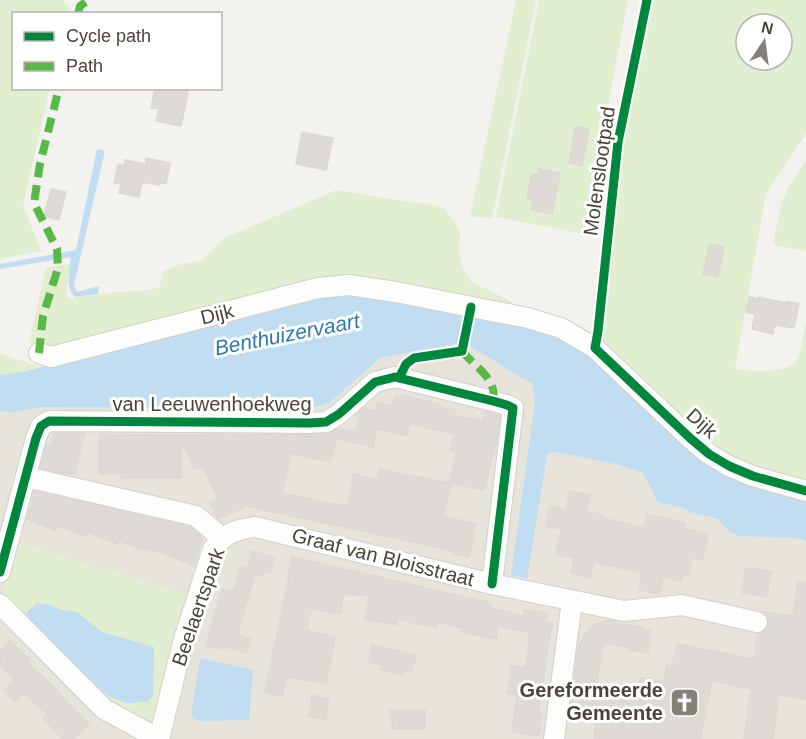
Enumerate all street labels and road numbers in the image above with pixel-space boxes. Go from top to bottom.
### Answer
street label: Molenslootpad [579,105,619,237]
street label: Dijk [198,299,237,329]
street label: van Leeuwenhoekweg [112,393,312,415]
street label: Dijk [682,404,722,443]
street label: Graaf van Bloisstraat [290,524,477,590]
street label: Beelaertspark [168,544,229,669]

